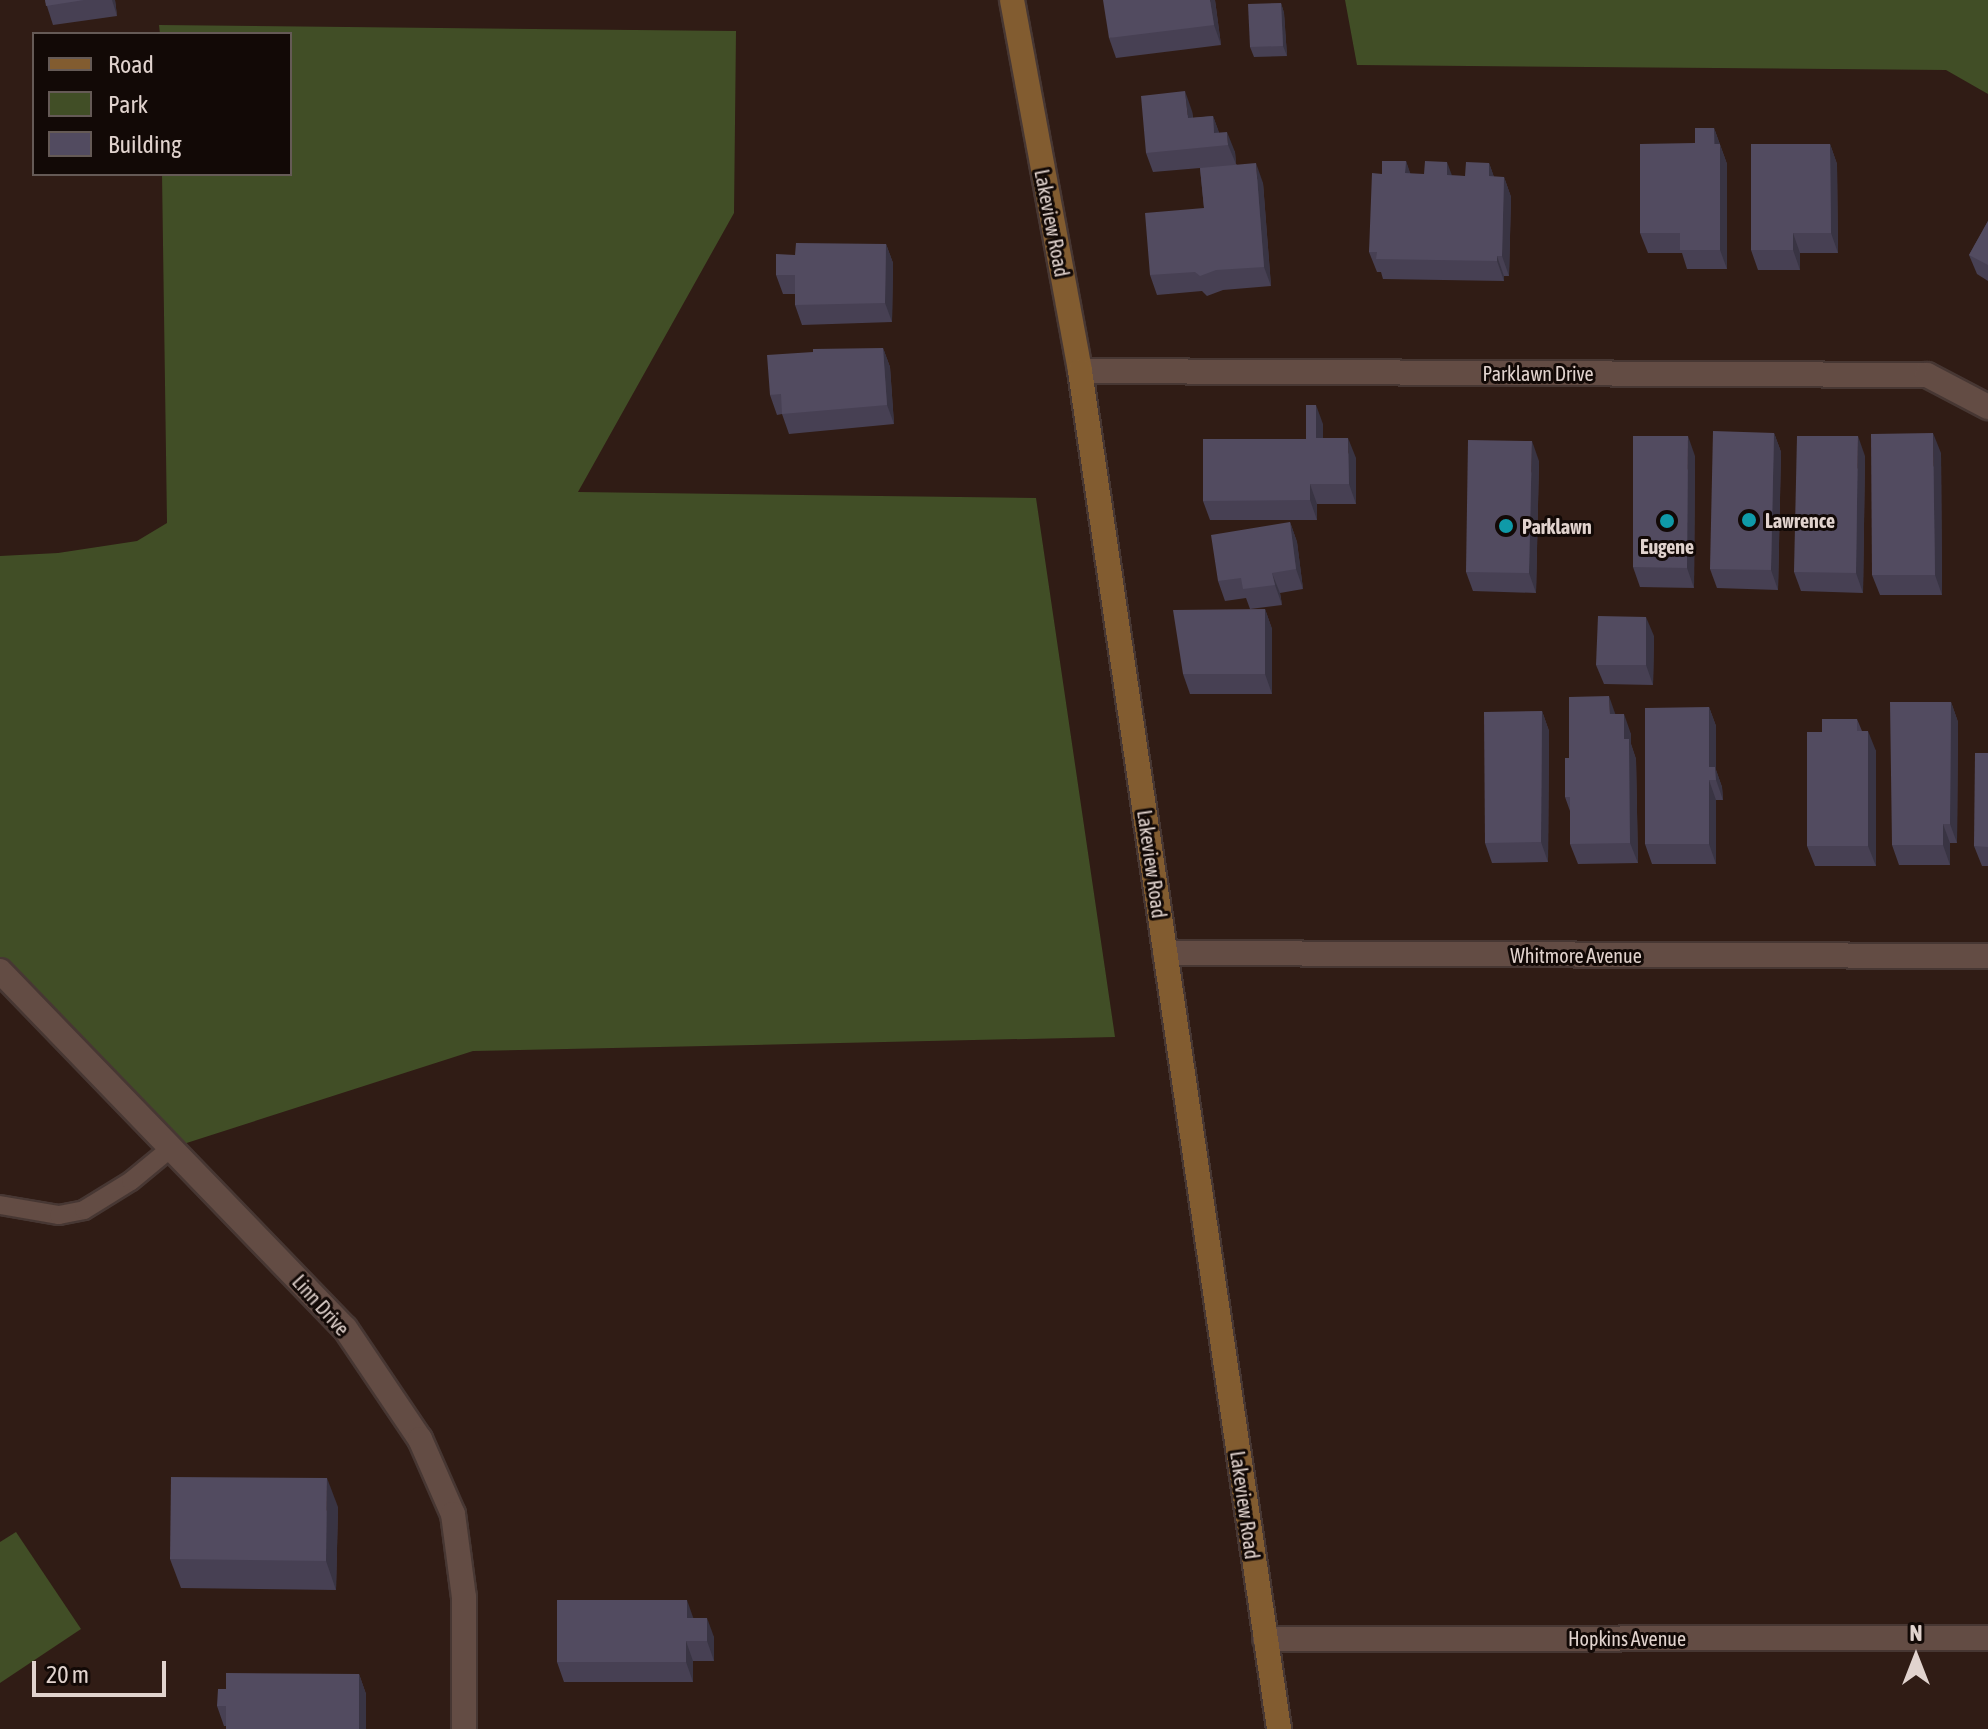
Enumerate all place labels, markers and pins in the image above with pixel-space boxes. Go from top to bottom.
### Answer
place label: Lawrence [1765,508,1835,532]
marker: Lawrence [1740,511,1758,529]
marker: Eugene [1658,512,1676,530]
place label: Parklawn [1522,514,1592,538]
marker: Parklawn [1497,517,1515,535]
place label: Eugene [1640,534,1694,558]

